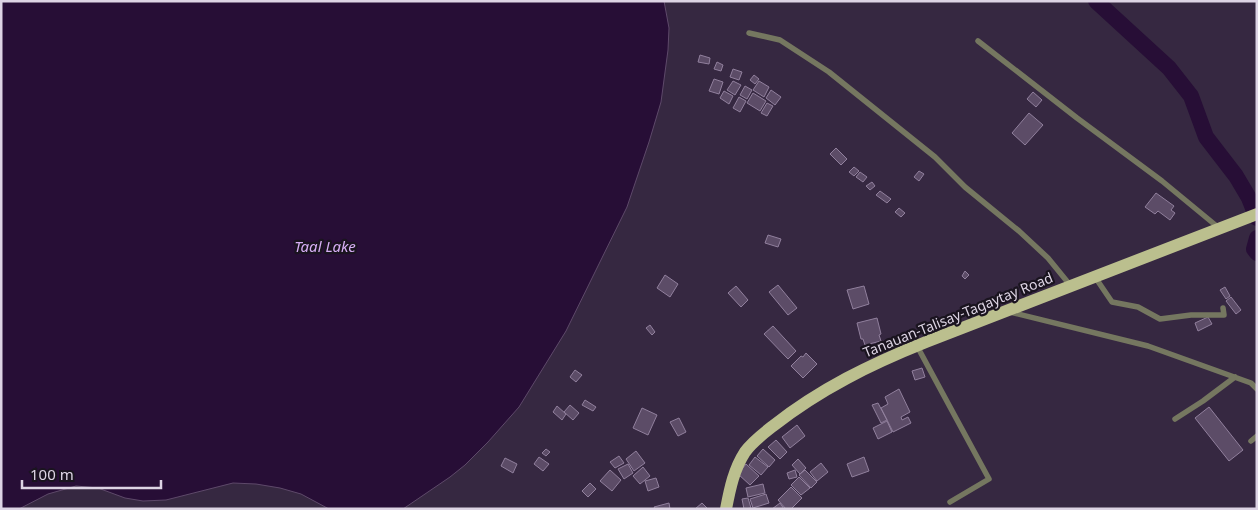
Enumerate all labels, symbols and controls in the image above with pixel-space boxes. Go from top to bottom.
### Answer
water label: Taal Lake [294,236,356,256]
street label: Tanauan-Talisay-Tagaytay Road [860,268,1055,361]
scale bar [22,458,161,490]
text: 100 m [30,464,74,484]

